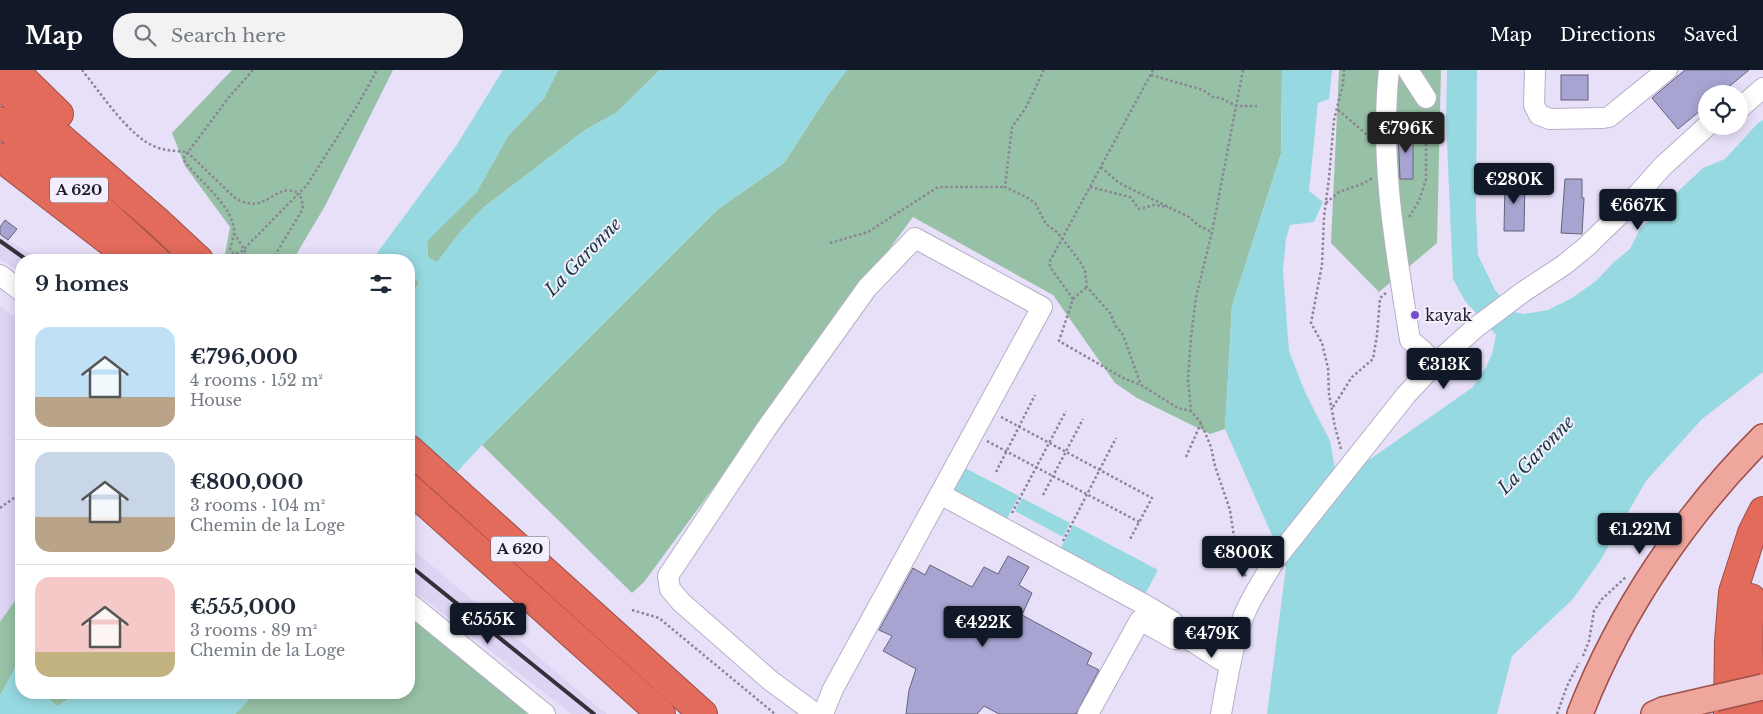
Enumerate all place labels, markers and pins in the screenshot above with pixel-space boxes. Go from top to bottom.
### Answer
pin: €796K [1371,112,1441,154]
pin: €280K [1479,162,1549,205]
pin: €667K [1603,189,1673,231]
place label: kayak [1425,305,1472,325]
marker: kayak [1409,309,1421,321]
pin: €313K [1409,348,1479,390]
pin: €1.22M [1599,512,1681,555]
pin: €800K [1208,536,1278,578]
pin: €555K [453,602,523,645]
pin: €422K [948,606,1018,648]
pin: €479K [1177,616,1247,659]

